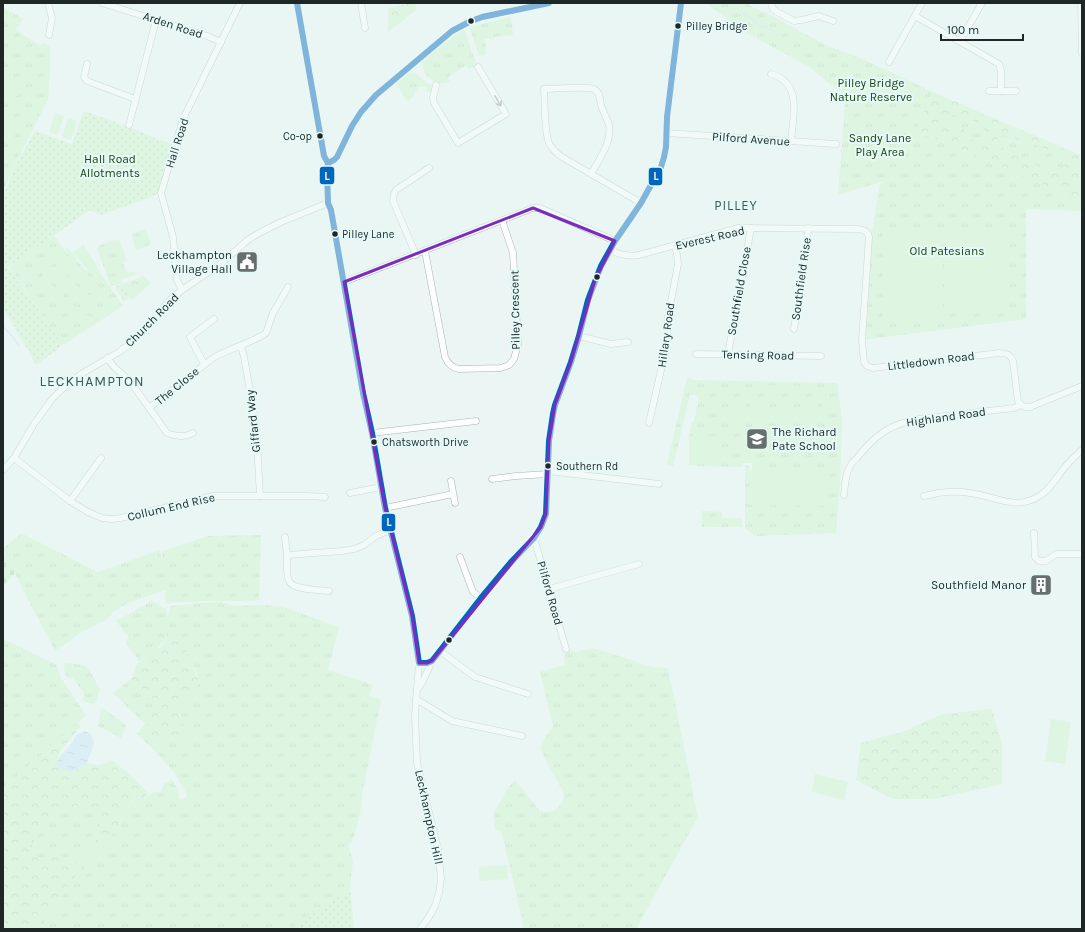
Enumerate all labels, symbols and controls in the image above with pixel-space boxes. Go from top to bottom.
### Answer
street label: Arden Road [141,9,205,41]
unlabelled marker [466,16,476,26]
scale bar [941,16,1023,42]
place label: Pilley Bridge [686,20,748,33]
marker: Pilley Bridge [673,21,683,31]
text: 100 m [947,23,979,37]
park label: Pilley Bridge Nature Reserve [830,76,912,104]
one-way arrow [495,95,503,107]
street label: Hall Road [162,116,192,170]
street label: Pilford Avenue [712,129,790,149]
place label: Co-op [283,130,312,143]
marker: Co-op [315,131,325,141]
park label: Sandy Lane Play Area [849,131,911,159]
park label: Hall Road Allotments [80,152,140,180]
line badge: L [319,166,335,185]
line badge: L [648,167,663,186]
text: L [324,170,330,183]
text: L [653,170,659,183]
district label: PILLEY [714,198,758,213]
street label: Everest Road [674,223,746,253]
place label: Pilley Lane [342,228,395,241]
marker: Pilley Lane [330,229,340,239]
street label: Southfield Rise [788,237,814,321]
park label: Old Patesians [909,244,985,258]
street label: Southfield Close [724,246,754,336]
place label: Leckhampton Village Hall [157,248,232,276]
public building icon: Leckhampton Village Hall [234,249,260,275]
street label: Pilley Crescent [507,269,523,350]
unlabelled marker [592,272,602,282]
street label: Church Road [122,290,182,350]
street label: Hillary Road [655,302,677,368]
street label: Tensing Road [721,347,795,363]
street label: Littledown Road [887,349,975,373]
street label: The Close [152,364,202,408]
district label: LECKHAMPTON [39,373,145,390]
street label: Giffard Way [243,389,263,453]
street label: Highland Road [905,404,987,430]
place label: The Richard Pate School [772,425,837,453]
school or university icon: The Richard Pate School [744,426,770,452]
place label: Chatsworth Drive [382,436,469,449]
marker: Chatsworth Drive [369,437,379,447]
place label: Southern Rd [556,460,618,473]
marker: Southern Rd [543,461,553,471]
street label: Collum End Rise [126,490,216,524]
line badge: L [381,513,396,532]
text: L [386,516,392,529]
street label: Pilford Road [534,559,566,627]
building icon: Southfield Manor [1028,572,1054,598]
place label: Southfield Manor [931,578,1027,592]
unlabelled marker [444,635,454,645]
street label: Leckhampton Hill [412,768,446,866]

